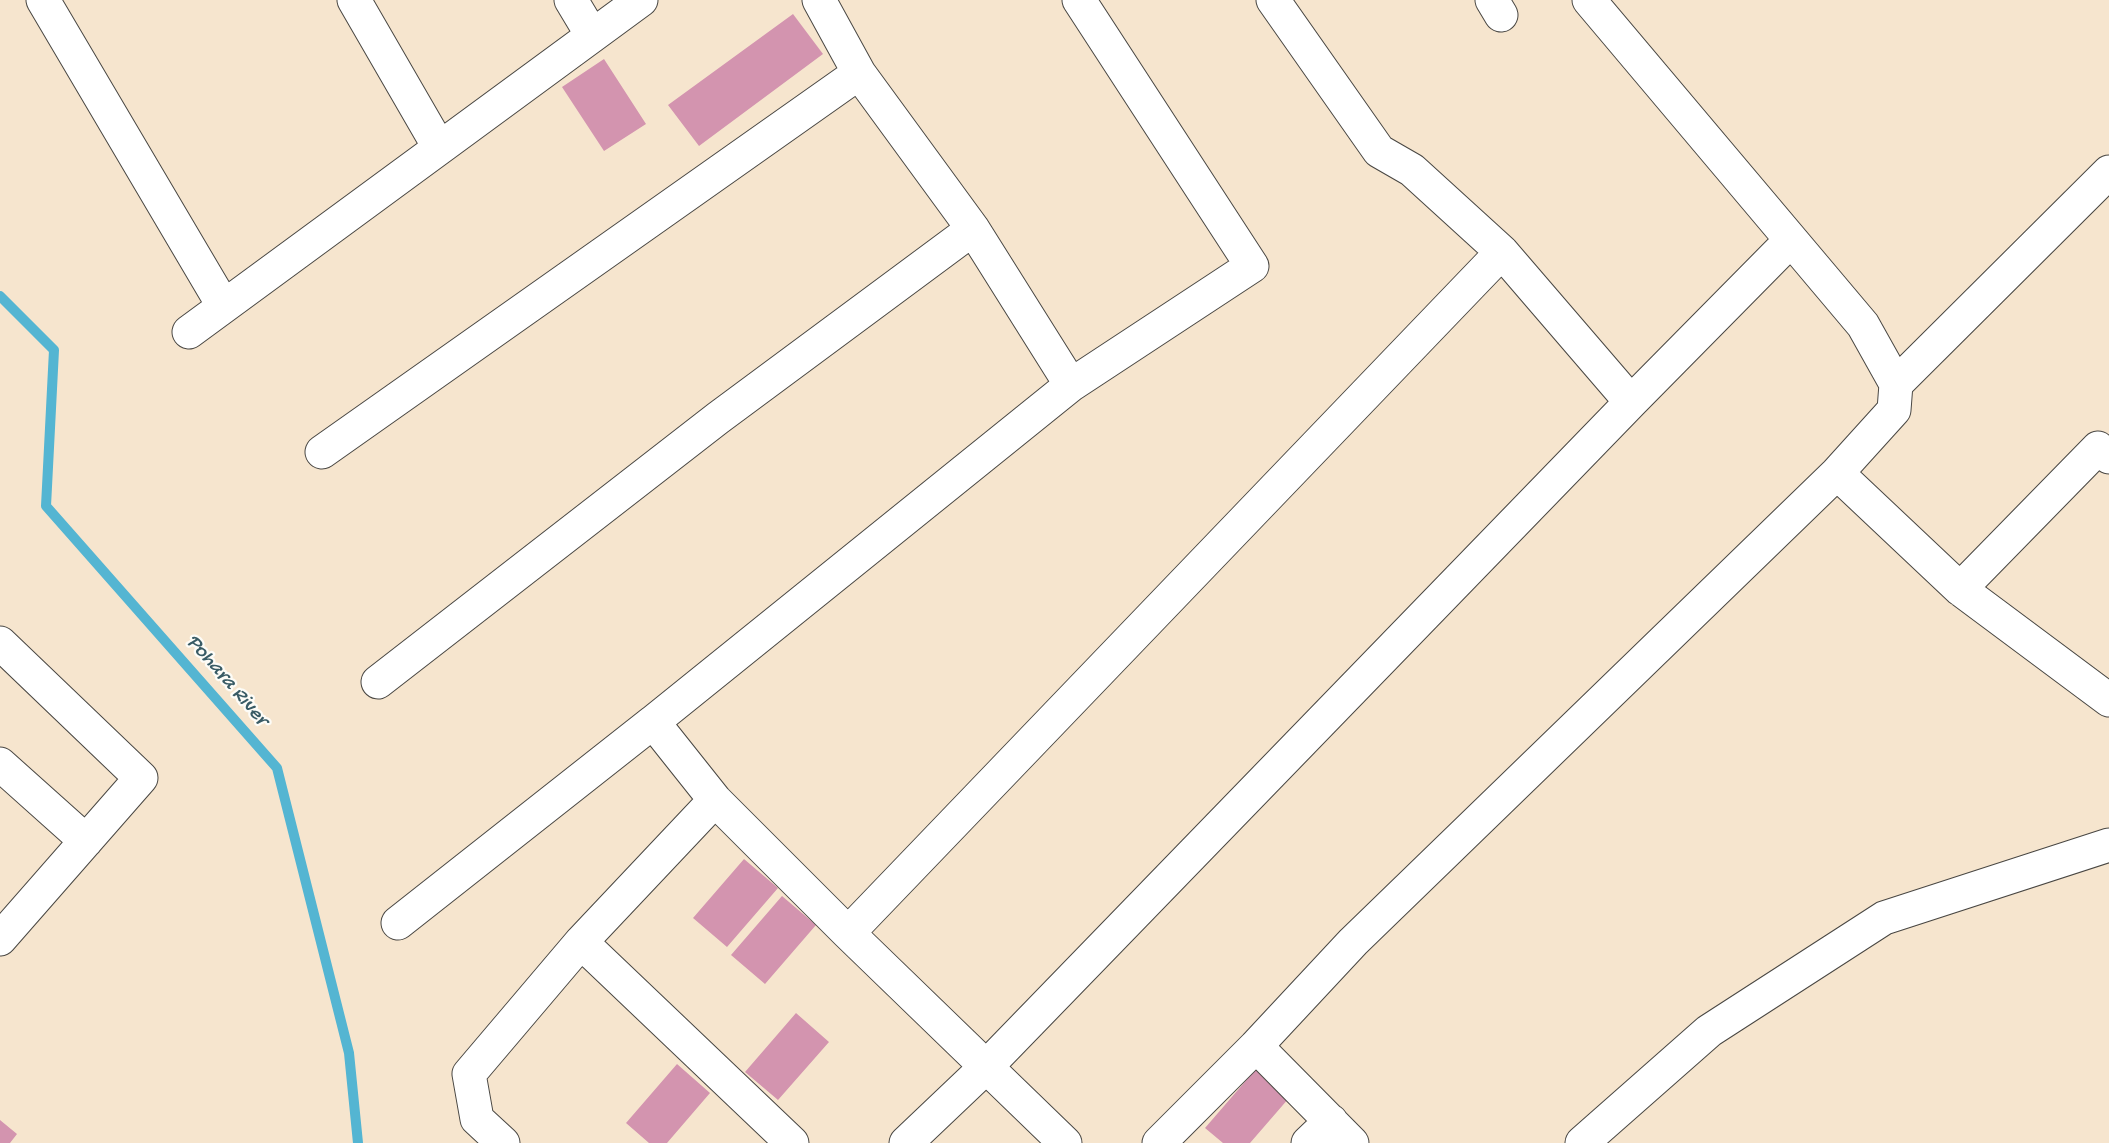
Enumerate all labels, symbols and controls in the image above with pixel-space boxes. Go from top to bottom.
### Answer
water label: Pohara River [180,630,272,732]

